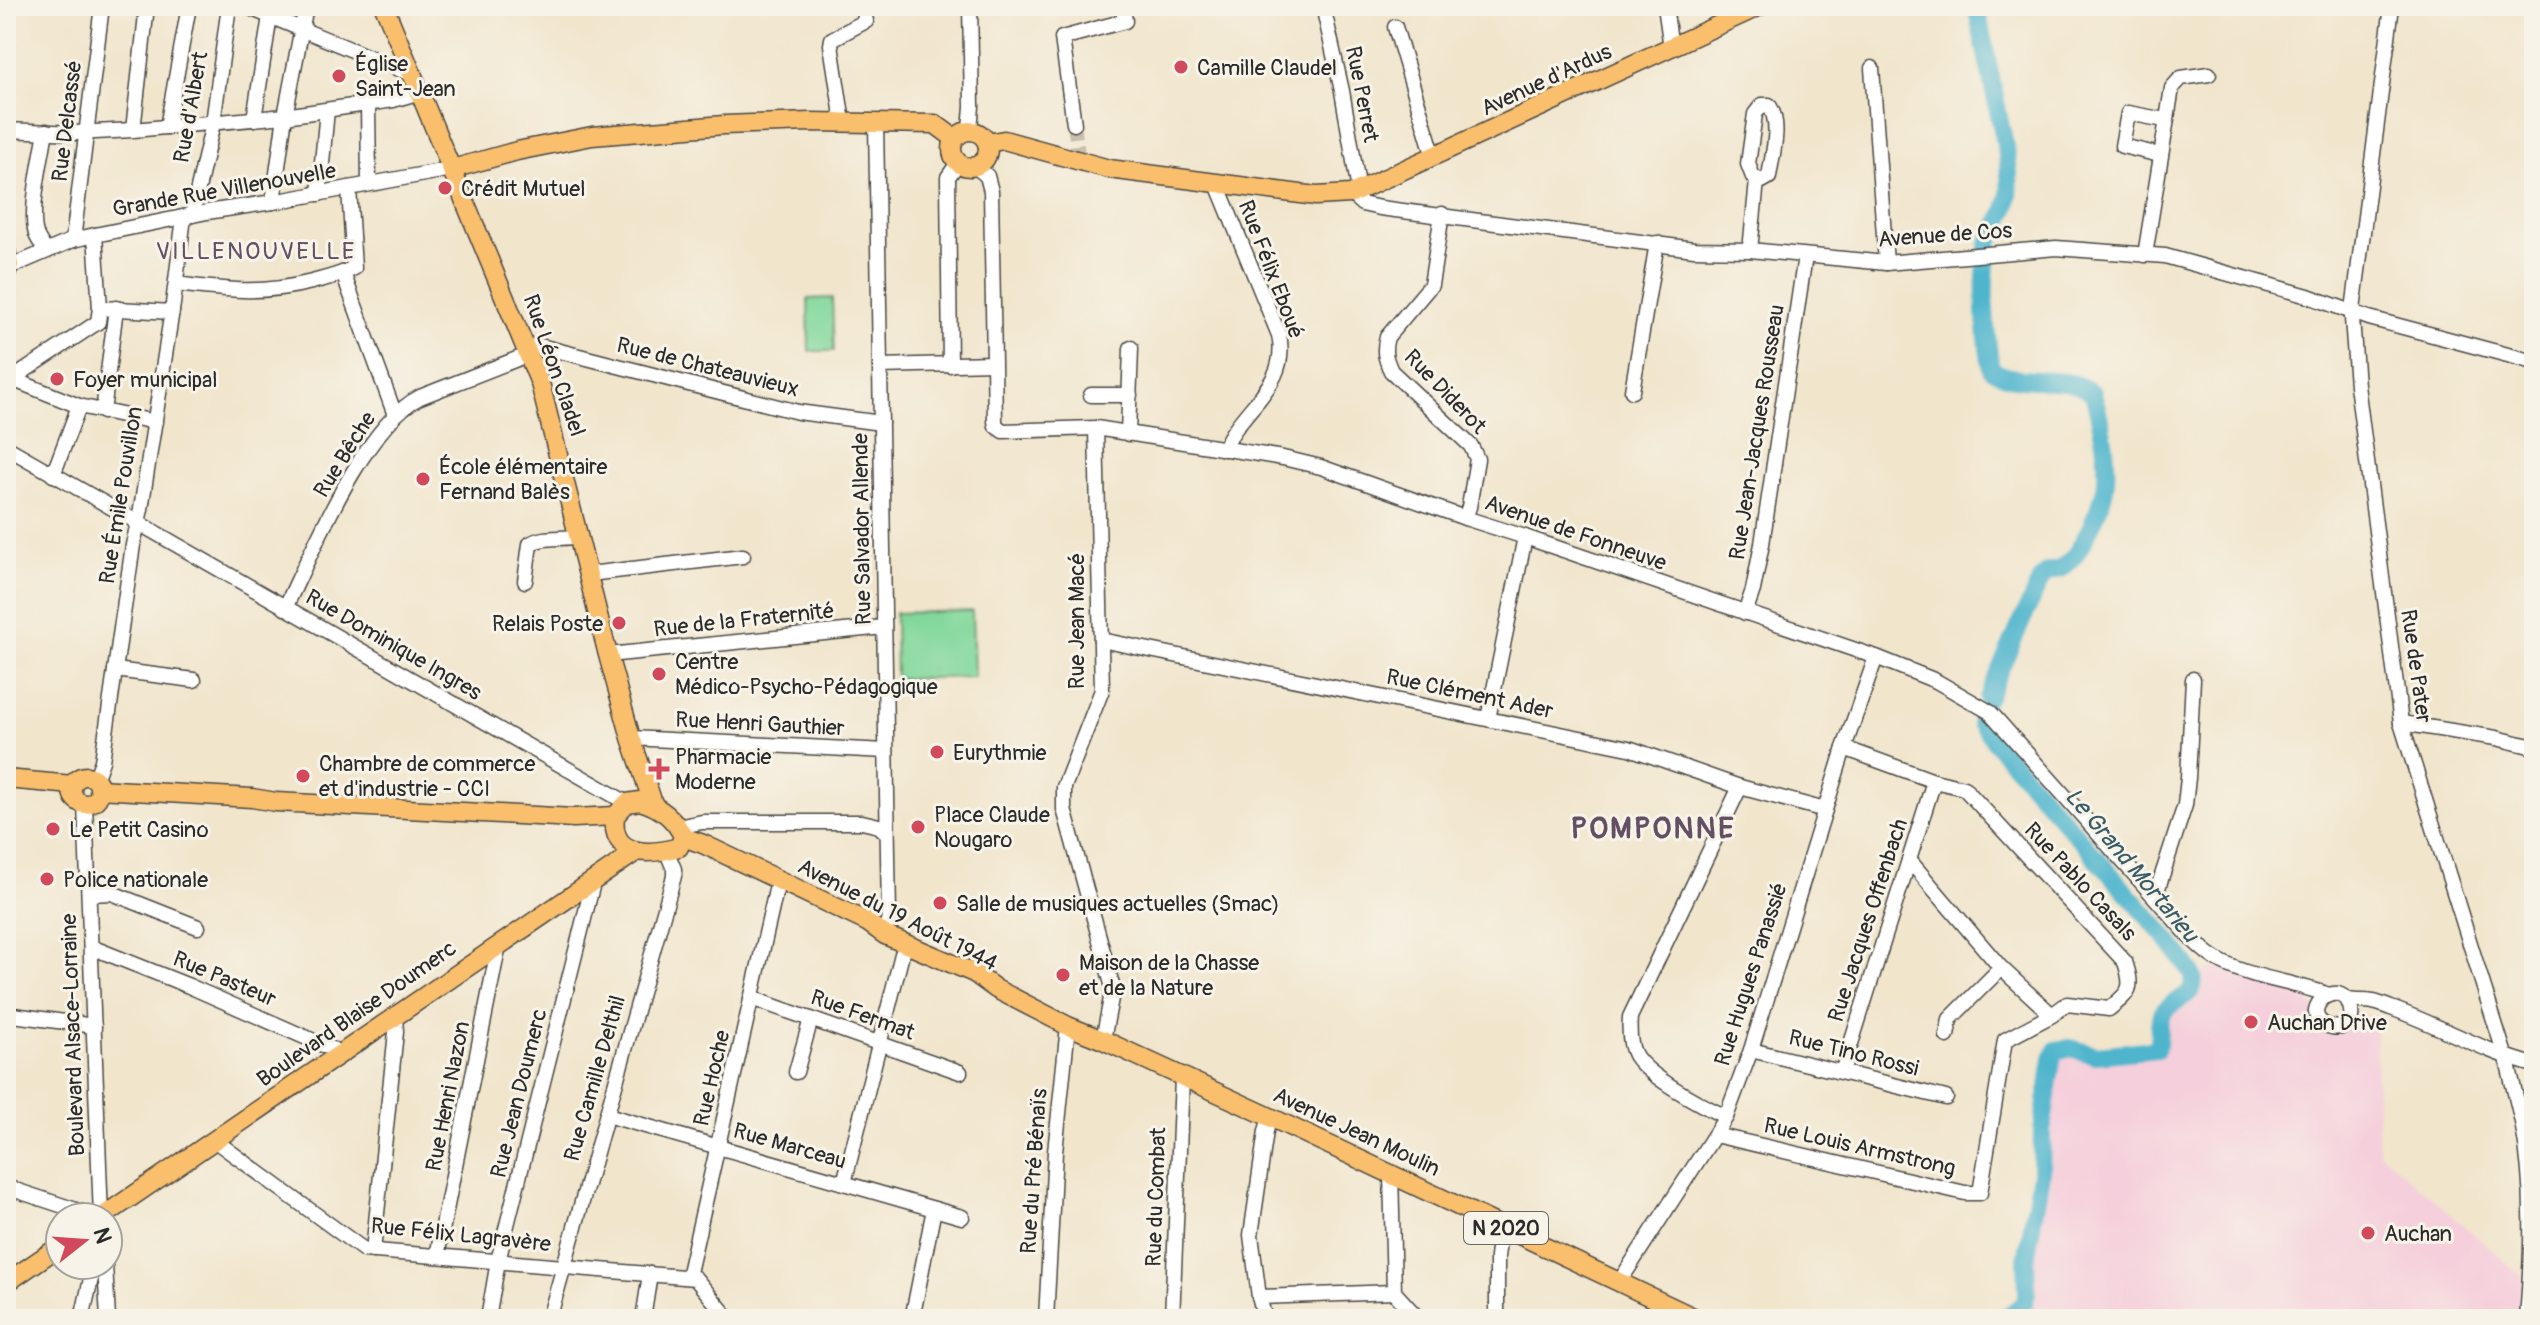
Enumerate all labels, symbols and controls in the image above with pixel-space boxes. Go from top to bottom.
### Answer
street label: Avenue d'Ardus [1477,37,1616,122]
street label: Rue Perret [1339,44,1385,145]
street label: Rue d'Albert [167,49,215,165]
place label: Église Saint-Jean [355,50,456,103]
place label: Camille Claudel [1197,54,1337,82]
marker: Camille Claudel [1172,58,1190,76]
street label: Rue Delcassé [46,59,88,183]
marker: Église Saint-Jean [330,67,348,85]
street label: Grande Rue Villenouvelle [110,157,338,223]
place label: Crédit Mutuel [461,175,585,203]
marker: Crédit Mutuel [436,179,454,197]
street label: Rue Félix Eboué [1232,196,1310,343]
street label: Avenue de Cos [1877,216,2013,254]
district label: VILLENOUVELLE [156,237,356,266]
street label: Rue Léon Cladel [517,291,591,440]
street label: Rue Jean-Jacques Rousseau [1723,303,1791,562]
street label: Rue de Chateauvieux [614,331,802,403]
street label: Rue Diderot [1398,343,1493,440]
place label: Foyer municipal [73,366,218,394]
marker: Foyer municipal [48,370,66,388]
street label: Rue Émile Pouvillon [93,404,149,586]
street label: Rue Bêche [308,406,382,503]
street label: Rue Salvador Allende [846,433,878,625]
place label: École élémentaire Fernand Balès [439,453,607,506]
marker: École élémentaire Fernand Balès [414,470,432,488]
street label: Avenue de Fonneuve [1481,489,1670,577]
street label: Rue Jean Macé [1063,553,1091,689]
street label: Rue Dominique Ingres [300,583,487,707]
street label: Rue de la Fraternité [652,597,836,643]
street label: Rue de Pater [2394,608,2438,725]
place label: Relais Poste [492,610,603,638]
marker: Relais Poste [610,614,628,632]
place label: Centre Médico-Psycho-Pédagogique [675,648,938,701]
street label: Rue Clément Ader [1384,663,1556,725]
marker: Centre Médico-Psycho-Pédagogique [650,665,668,683]
street label: Rue Henri Gauthier [675,706,845,742]
place label: Eurythmie [953,739,1046,767]
place label: Pharmacie Moderne [675,743,771,796]
marker: Eurythmie [928,743,946,761]
place label: Chambre de commerce et d'industrie - CCI [319,750,535,803]
marker: Pharmacie Moderne [650,760,668,778]
marker: Chambre de commerce et d'industrie - CCI [294,767,312,785]
water label: Le Grand Mortarieu [2059,782,2206,950]
place label: Place Claude Nougaro [934,801,1050,854]
district label: POMPONNE [1571,810,1735,847]
street label: Rue Jacques Offenbach [1822,815,1914,1025]
place label: Le Petit Casino [69,816,209,844]
street label: Rue Pablo Casals [2018,816,2143,947]
marker: Place Claude Nougaro [909,818,927,836]
marker: Le Petit Casino [44,820,62,838]
street label: Avenue du 19 Août 1944 [793,852,1002,977]
place label: Police nationale [63,866,208,894]
marker: Police nationale [38,870,56,888]
street label: Rue Hugues Panassié [1708,879,1794,1069]
place label: Salle de musiques actuelles (Smac) [956,890,1280,918]
marker: Salle de musiques actuelles (Smac) [931,894,949,912]
street label: Boulevard Alsace-Lorraine [55,913,91,1157]
street label: Boulevard Blaise Doumerc [251,934,462,1093]
street label: Rue Pasteur [169,945,281,1013]
place label: Maison de la Chasse et de la Nature [1079,949,1259,1002]
marker: Maison de la Chasse et de la Nature [1054,966,1072,984]
street label: Rue Fermat [807,983,919,1047]
street label: Rue Camille Delthil [558,992,632,1164]
street label: Rue Jean Doumerc [484,1006,553,1181]
place label: Auchan Drive [2267,1009,2387,1037]
marker: Auchan Drive [2242,1013,2260,1031]
street label: Rue Henri Nazon [420,1019,476,1174]
street label: Rue Tino Rossi [1786,1023,1922,1083]
street label: Rue Hoche [687,1027,737,1129]
street label: Avenue Jean Moulin [1269,1081,1444,1183]
street label: Rue du Pré Bénaïs [1014,1087,1054,1255]
street label: Rue Louis Armstrong [1761,1111,1958,1183]
street label: Rue Marceau [730,1116,849,1175]
street label: Rue du Combat [1140,1127,1172,1267]
north arrow [44,1201,124,1281]
street label: Rue Félix Lagravère [369,1212,552,1258]
road number: N 2020 [1464,1212,1548,1244]
place label: Auchan [2384,1220,2452,1248]
text: N [87,1224,118,1247]
marker: Auchan [2359,1224,2377,1242]

